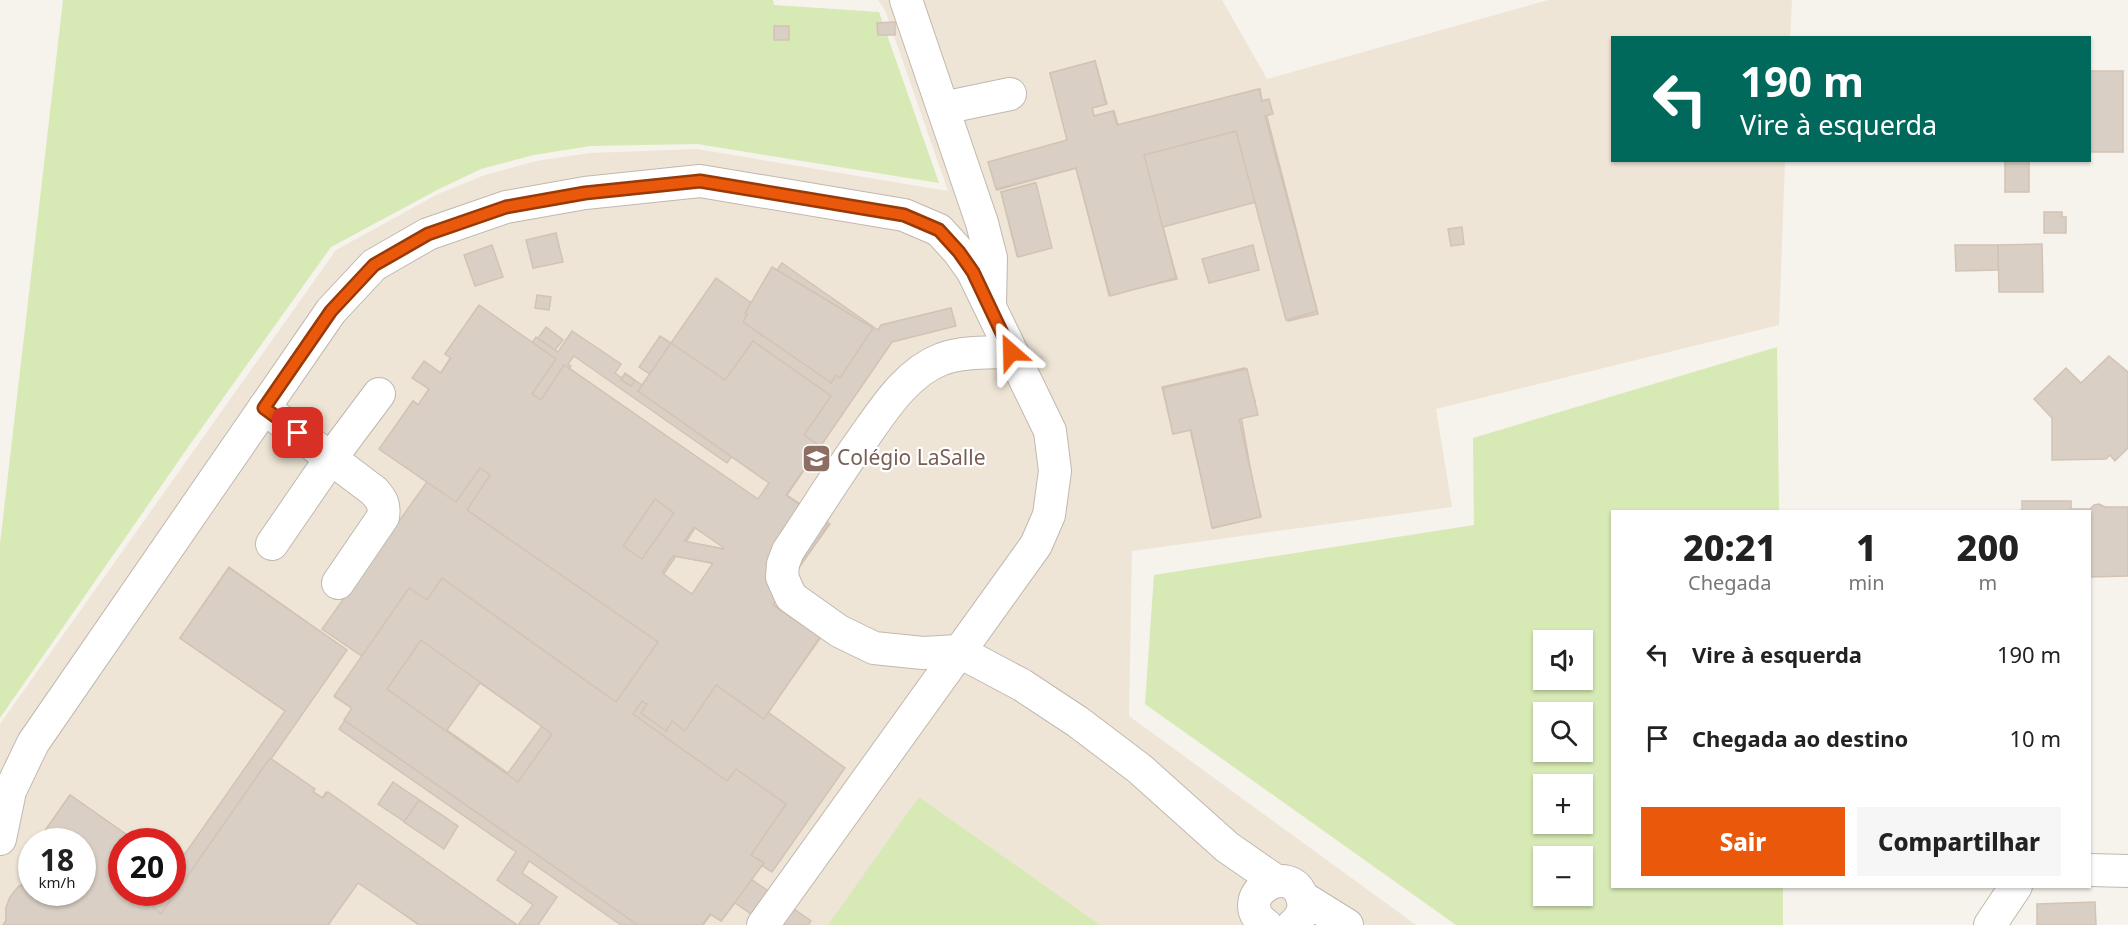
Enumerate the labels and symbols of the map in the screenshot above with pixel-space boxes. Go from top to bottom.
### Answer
position arrow [979,320,1043,384]
pin [272,407,323,458]
school or university icon: Colégio LaSalle [800,442,832,474]
place label: Colégio LaSalle [837,443,986,471]
speed limit sign: 20 [108,828,186,906]

